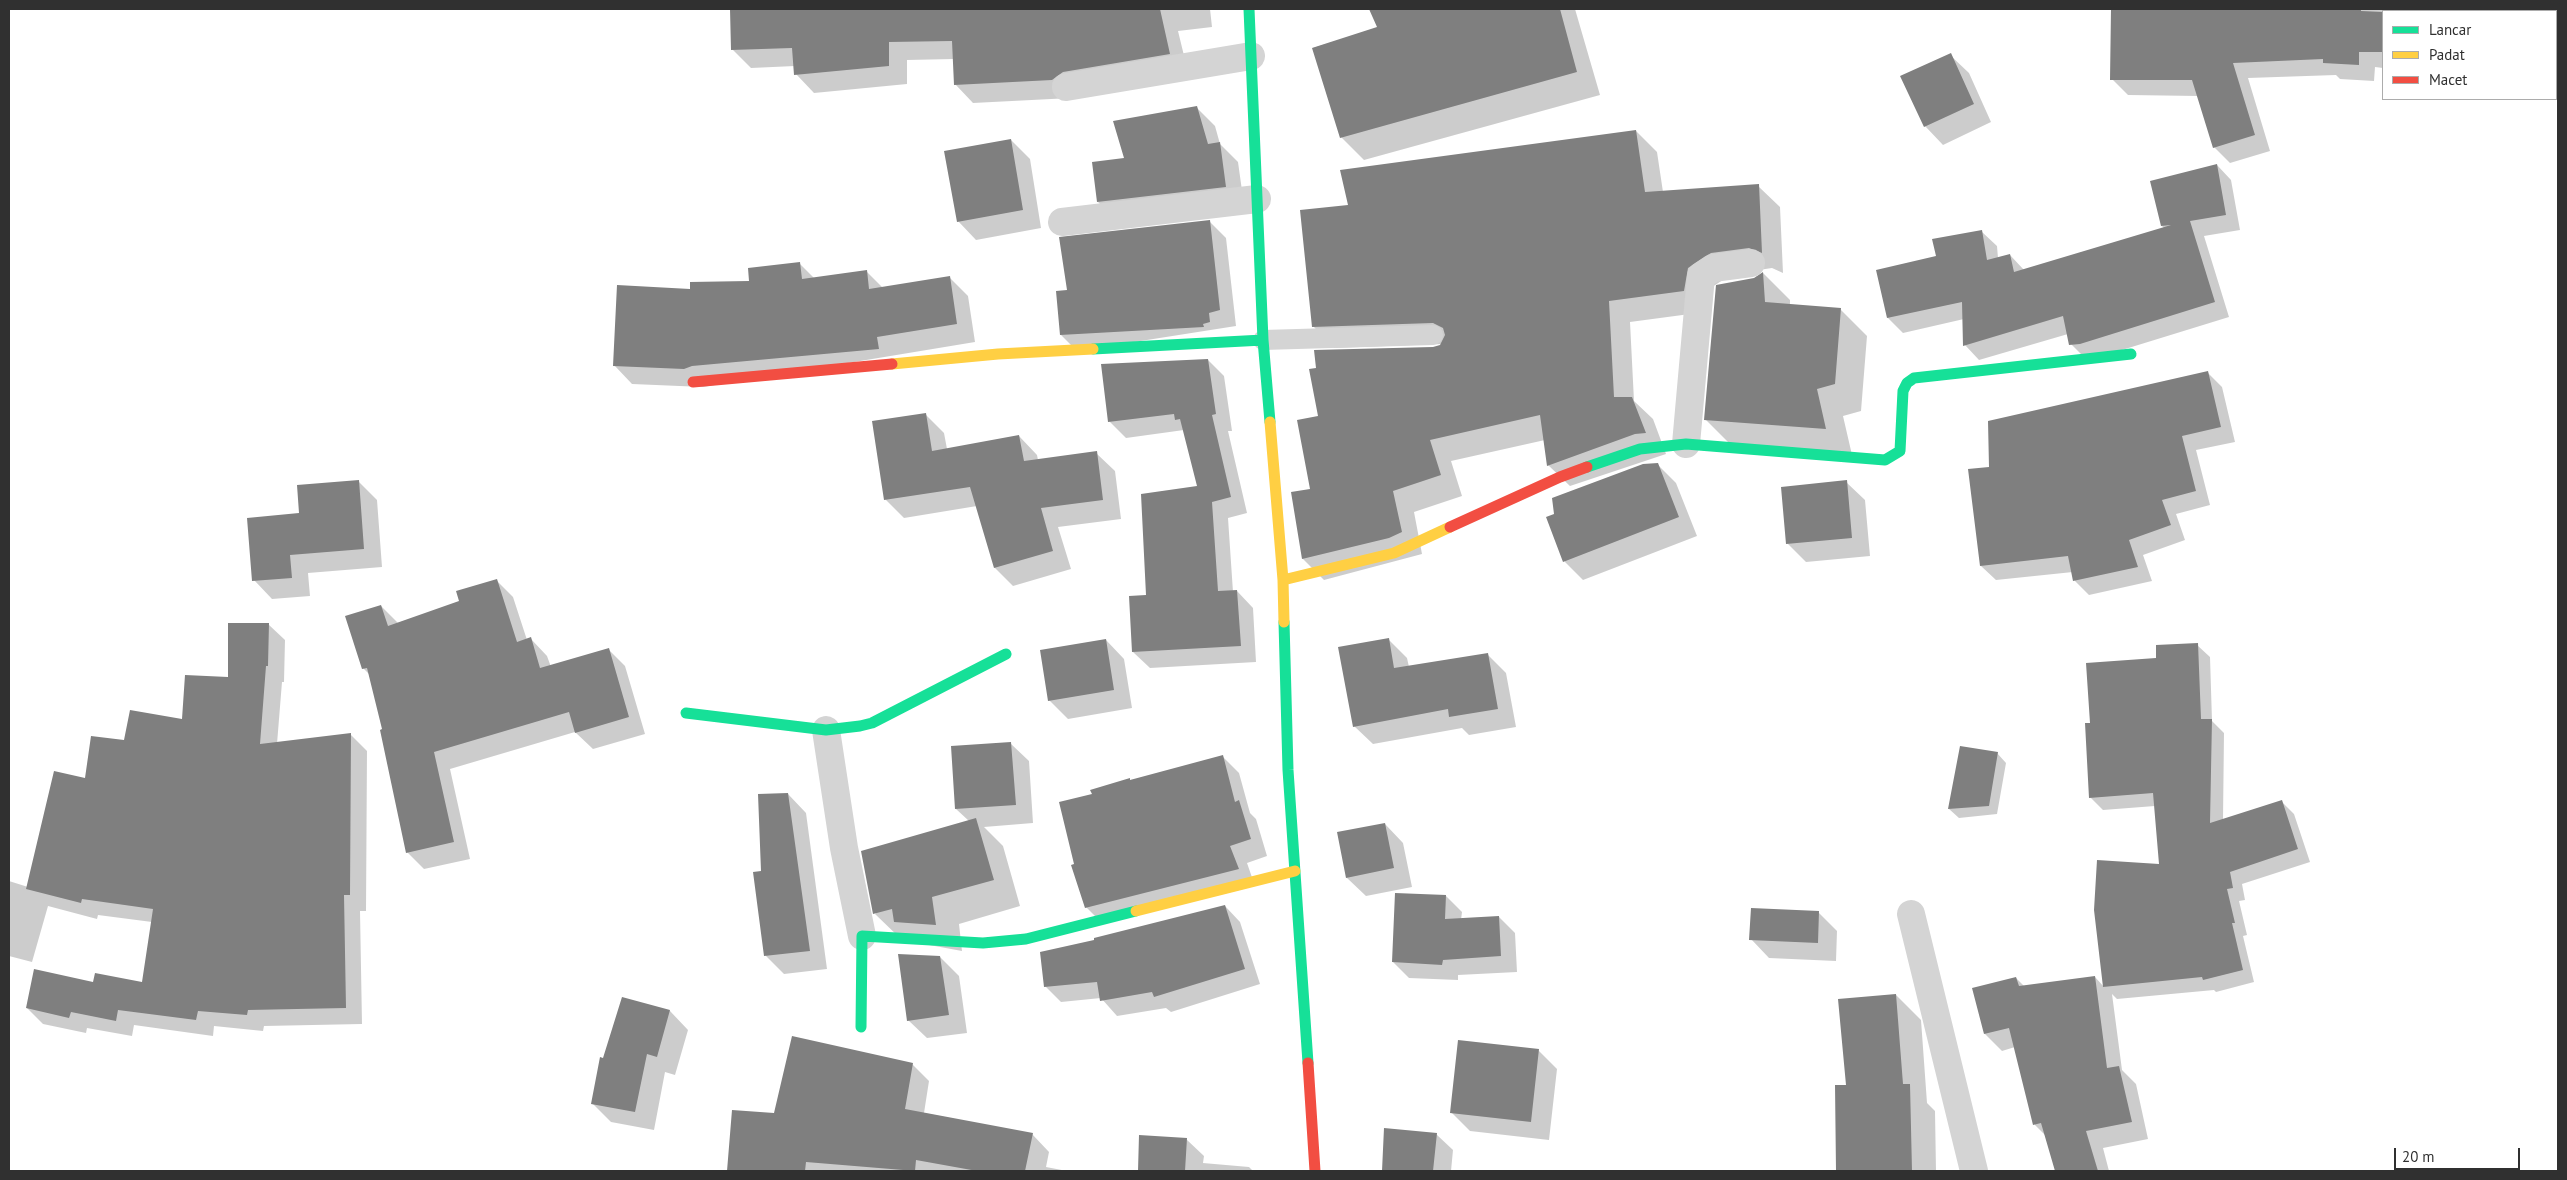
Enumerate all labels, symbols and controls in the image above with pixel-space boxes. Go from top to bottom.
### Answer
legend [2382,10,2557,100]
text: Lancar [2429,20,2471,39]
text: Padat [2429,45,2465,64]
text: Macet [2429,70,2467,89]
scale bar [2397,1138,2523,1170]
text: 20 m [2402,1147,2435,1166]

